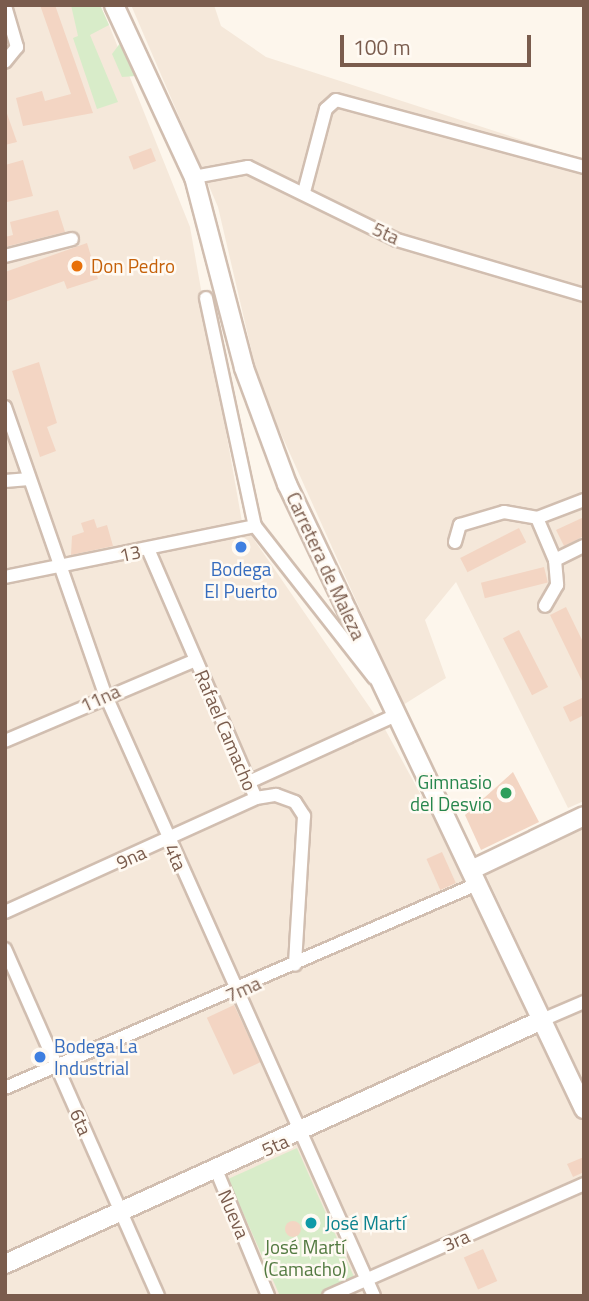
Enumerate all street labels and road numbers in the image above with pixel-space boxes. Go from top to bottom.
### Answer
street label: 5ta [369,217,403,249]
street label: Carretera de Maleza [282,489,370,643]
street label: 13 [117,540,143,566]
street label: Rafael Camacho [190,666,262,794]
street label: 11na [77,679,123,717]
street label: 9na [112,840,150,874]
street label: 4ta [160,840,192,874]
street label: 7ma [222,971,264,1007]
street label: 6ta [65,1105,97,1139]
street label: 5ta [258,1129,292,1161]
street label: Nueva [214,1186,254,1242]
street label: 3ra [439,1224,473,1256]

